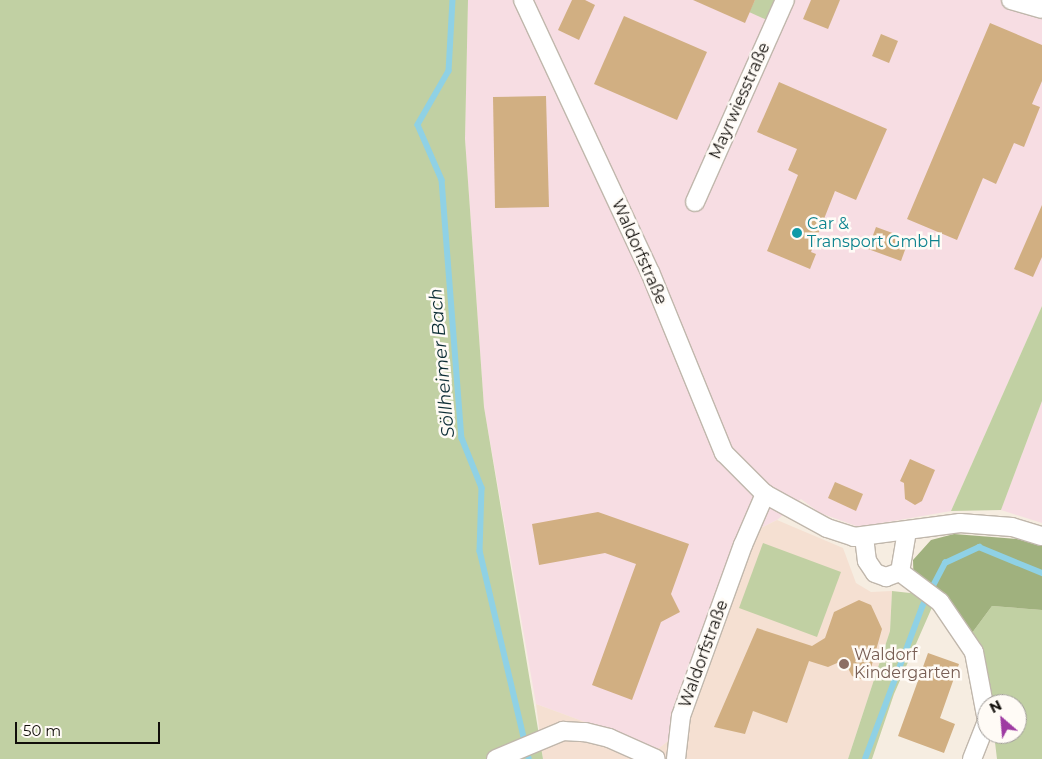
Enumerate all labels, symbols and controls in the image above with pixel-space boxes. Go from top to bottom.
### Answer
street label: Mayrwiesstraße [706,40,774,162]
street label: Waldorfstraße [607,196,671,308]
place label: Car & Transport GmbH [807,214,941,252]
marker: Car & Transport GmbH [791,227,803,239]
water label: Söllheimer Bach [425,287,459,439]
street label: Waldorfstraße [676,598,732,710]
place label: Waldorf Kindergarten [854,645,961,683]
marker: Waldorf Kindergarten [838,658,850,670]
north arrow [977,694,1027,744]
text: N [987,696,1005,717]
scale bar [18,712,162,744]
text: 50 m [23,721,61,740]

